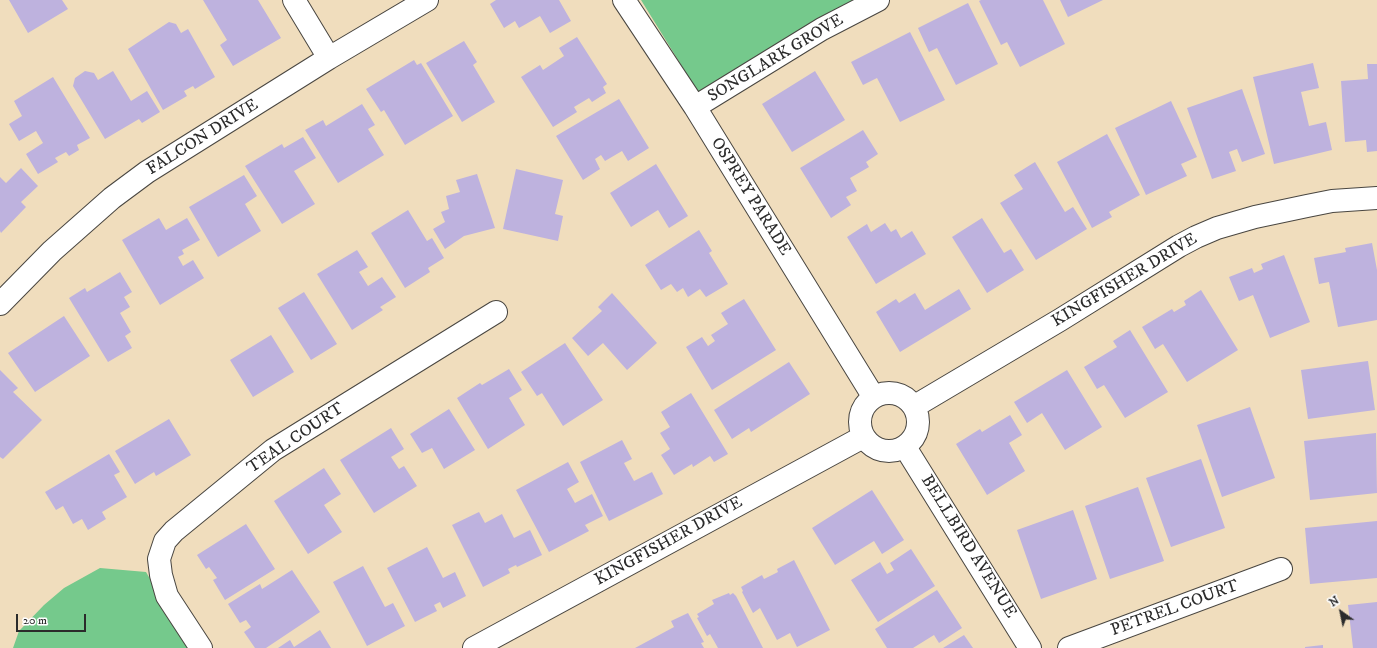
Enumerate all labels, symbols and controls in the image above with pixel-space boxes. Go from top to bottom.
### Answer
street label: SONGLARK GROVE [705,11,847,107]
street label: FALCON DRIVE [144,96,262,180]
street label: OSPREY PARADE [705,134,795,260]
street label: KINGFISHER DRIVE [1049,230,1201,332]
street label: TEAL COURT [244,399,348,479]
street label: BELLBIRD AVENUE [916,472,1020,622]
street label: KINGFISHER DRIVE [592,493,746,591]
street label: PETREL COURT [1108,576,1242,642]
north arrow [1321,592,1361,632]
text: N [1327,594,1342,610]
scale bar [18,606,88,632]
text: 20 m [23,613,47,628]

